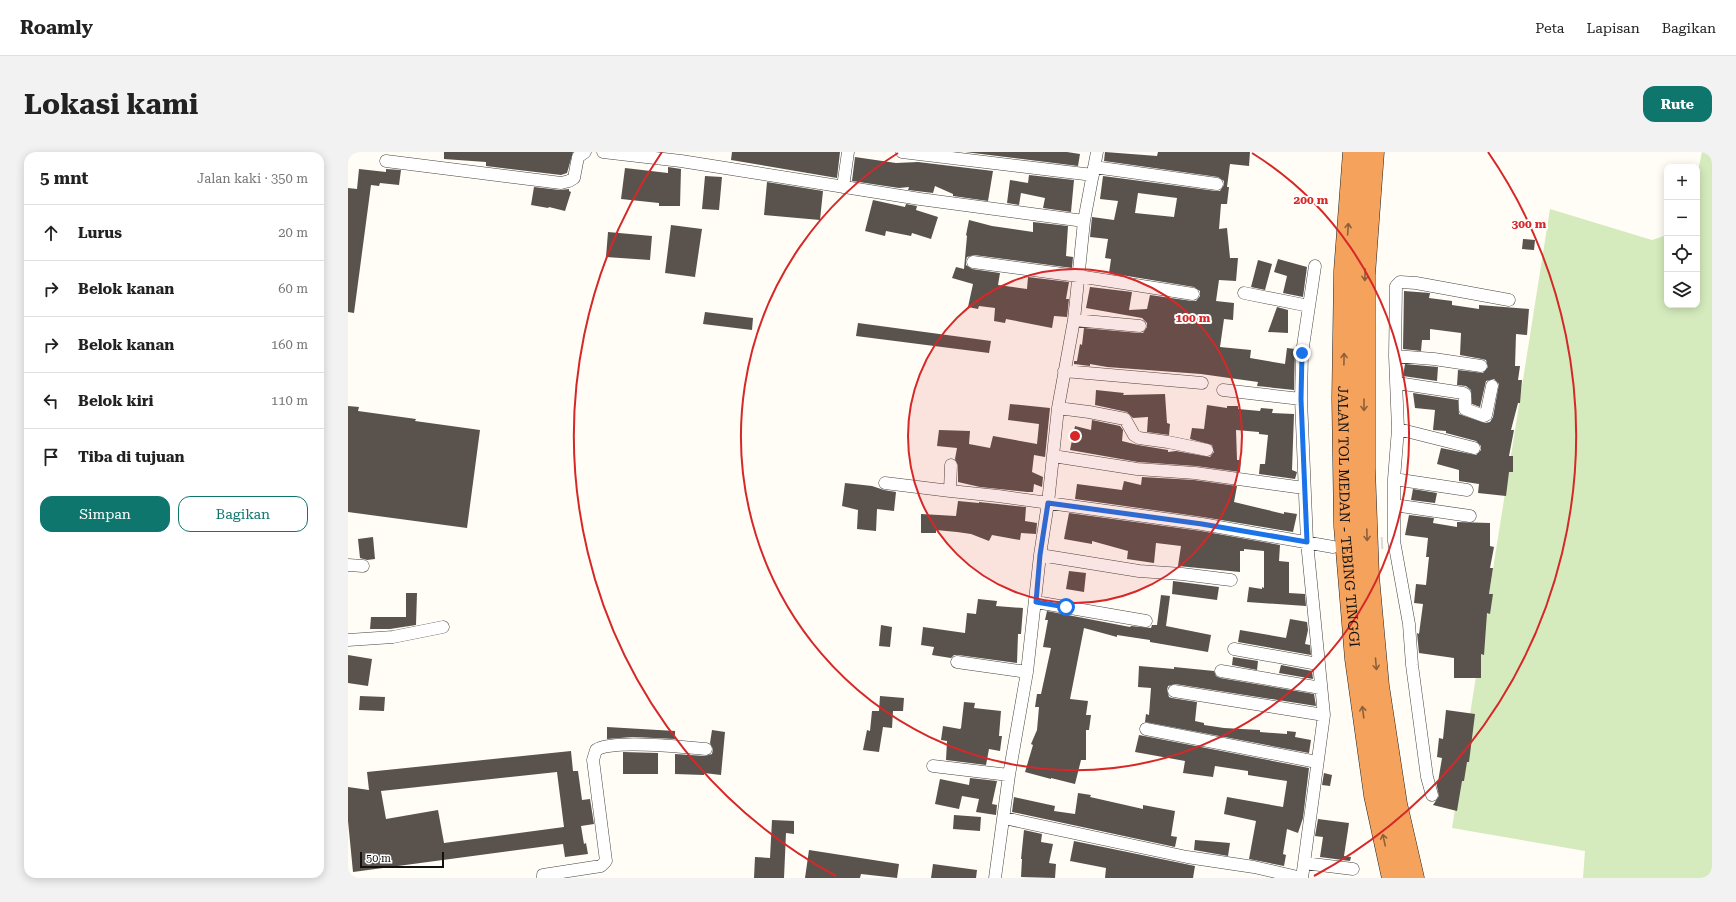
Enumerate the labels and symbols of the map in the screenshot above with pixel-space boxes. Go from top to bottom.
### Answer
text: 200 m [1294,193,1329,207]
text: 300 m [1512,217,1547,231]
one-way arrow [1345,223,1352,236]
one-way arrow [1361,268,1368,281]
text: 100 m [1176,311,1211,325]
route end [1293,344,1311,362]
one-way arrow [1340,353,1348,366]
street label: JALAN TOL MEDAN - TEBING TINGGI [1335,386,1363,648]
one-way arrow [1360,398,1368,411]
centre of rings [1068,429,1082,443]
one-way arrow [1363,528,1371,541]
route start [1057,598,1075,616]
one-way arrow [1373,657,1380,670]
one-way arrow [1359,706,1367,719]
one-way arrow [1380,834,1388,847]
scale bar [360,850,444,869]

